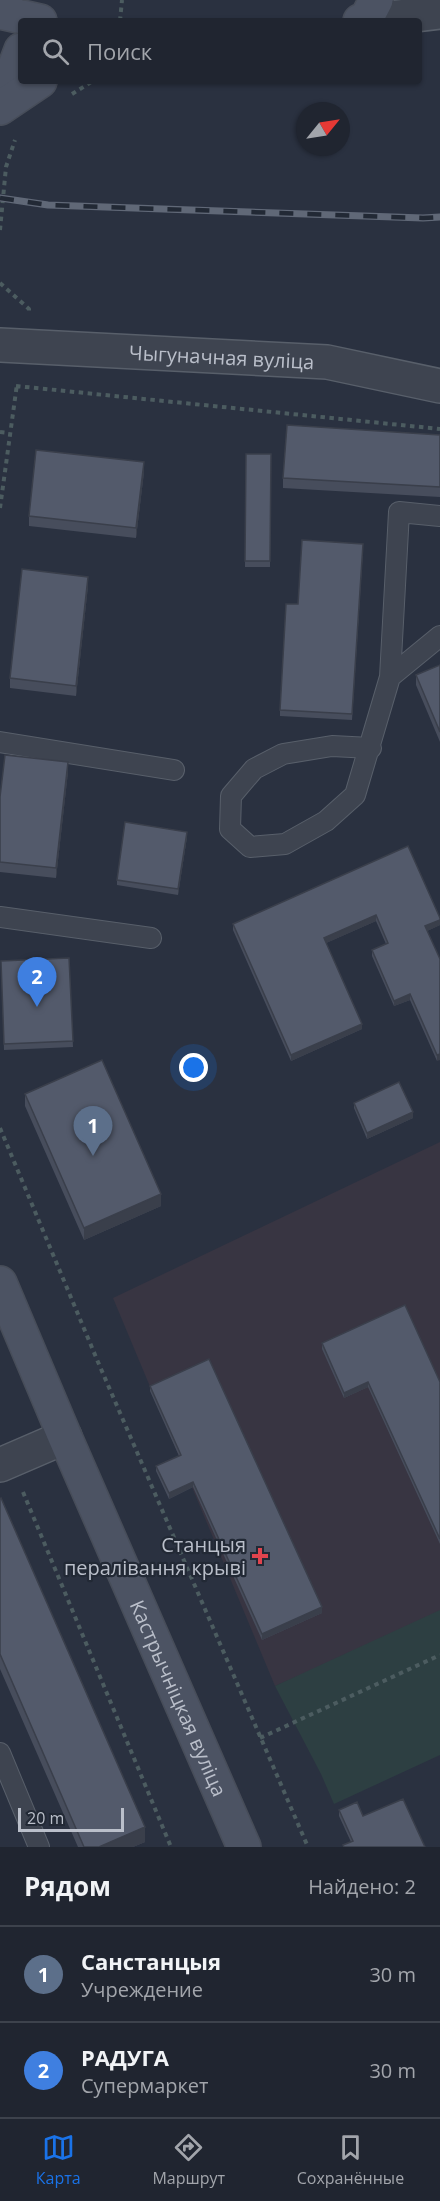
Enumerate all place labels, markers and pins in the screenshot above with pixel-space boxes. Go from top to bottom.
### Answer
pin: 2 [18,958,57,1007]
pin: 1 [74,1106,112,1156]
place label: Станцыя пералівання крыві [64,1531,246,1581]
marker: Станцыя пералівання крыві [251,1547,269,1565]

